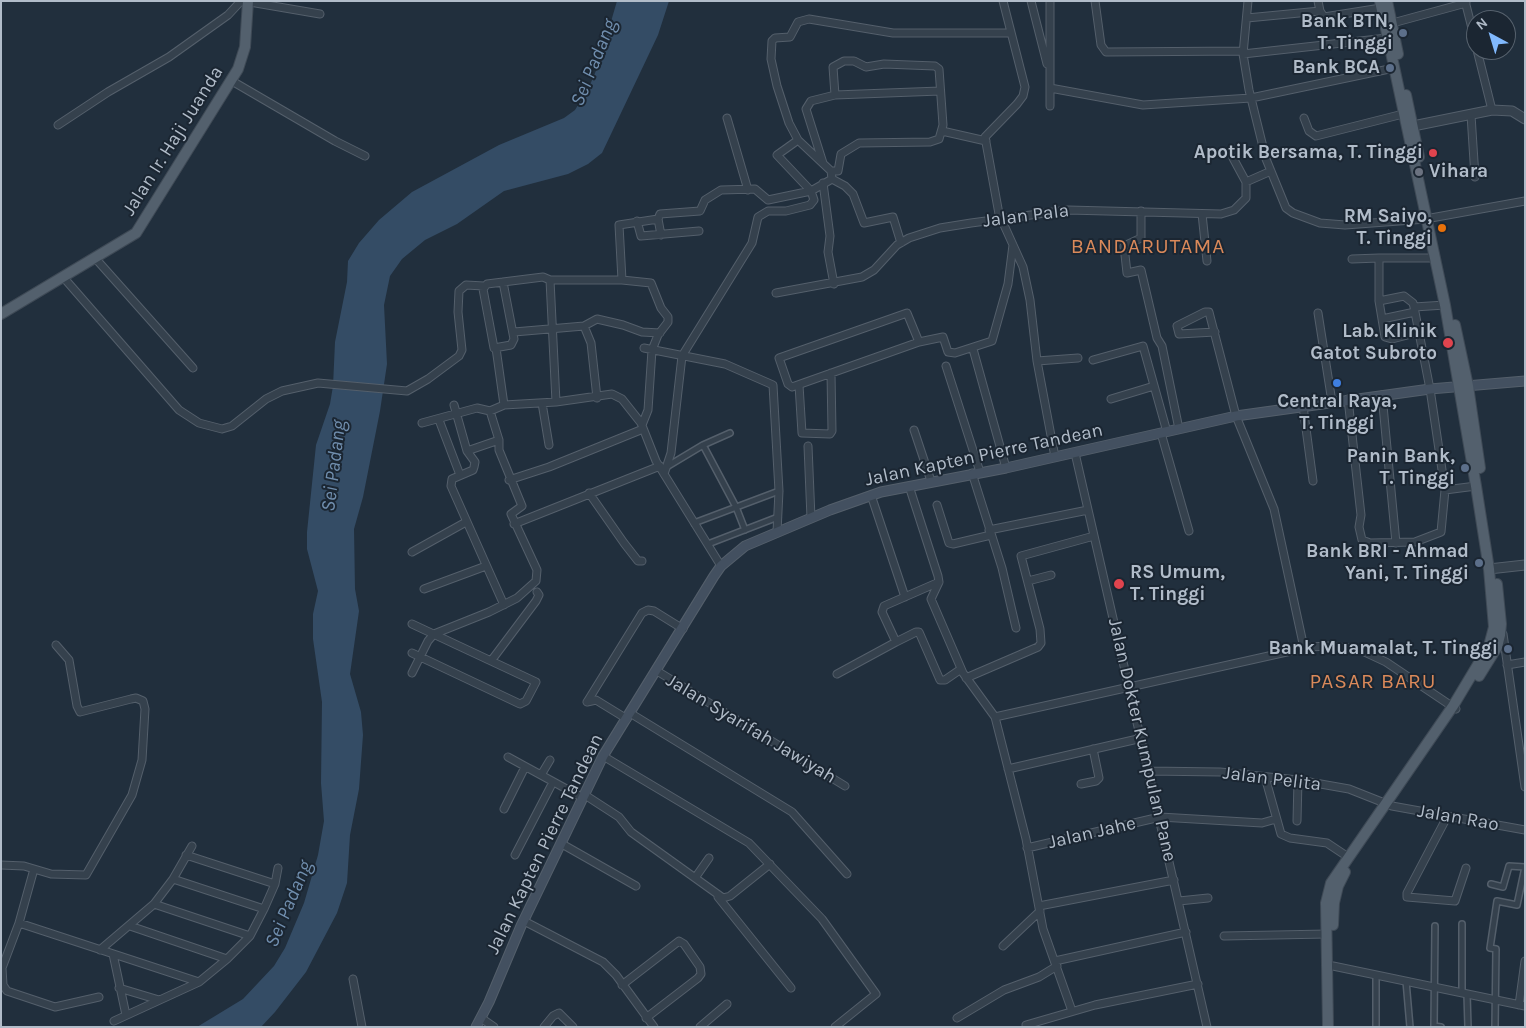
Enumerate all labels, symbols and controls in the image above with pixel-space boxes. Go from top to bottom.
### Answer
north arrow [1466,10,1516,60]
place label: Bank BTN, T. Tinggi [1301,11,1393,55]
text: N [1473,14,1491,34]
water label: Sei Padang [566,16,622,110]
marker: Bank BTN, T. Tinggi [1397,27,1409,39]
place label: Bank BCA [1292,57,1380,79]
street label: Jalan Ir. Haji Juanda [118,62,228,220]
marker: Bank BCA [1384,62,1396,74]
place label: Apotik Bersama, T. Tinggi [1194,142,1423,164]
marker: Apotik Bersama, T. Tinggi [1427,147,1439,159]
place label: Vihara [1429,161,1488,183]
marker: Vihara [1413,166,1425,178]
street label: Jalan Pala [982,199,1070,233]
place label: RM Saiyo, T. Tinggi [1344,206,1432,250]
marker: RM Saiyo, T. Tinggi [1436,222,1448,234]
district label: BANDARUTAMA [1069,234,1227,260]
place label: Lab. Klinik Gatot Subroto [1310,321,1437,365]
marker: Lab. Klinik Gatot Subroto [1441,336,1455,350]
marker: Central Raya, T. Tinggi [1331,377,1343,389]
place label: Central Raya, T. Tinggi [1277,391,1397,435]
water label: Sei Padang [317,419,351,513]
street label: Jalan Kapten Pierre Tandean [863,419,1105,491]
place label: Panin Bank, T. Tinggi [1347,446,1455,490]
marker: Panin Bank, T. Tinggi [1459,462,1471,474]
place label: Bank BRI - Ahmad Yani, T. Tinggi [1306,541,1469,585]
marker: Bank BRI - Ahmad Yani, T. Tinggi [1473,557,1485,569]
place label: RS Umum, T. Tinggi [1130,562,1225,606]
marker: RS Umum, T. Tinggi [1112,577,1126,591]
street label: Jalan Dokter Kumpulan Pane [1103,616,1181,864]
place label: Bank Muamalat, T. Tinggi [1268,638,1498,660]
marker: Bank Muamalat, T. Tinggi [1502,643,1514,655]
street label: Jalan Syarifah Jawiyah [662,669,840,789]
district label: PASAR BARU [1308,669,1438,695]
street label: Jalan Kapten Pierre Tandean [482,730,608,958]
street label: Jalan Pelita [1222,762,1322,796]
street label: Jalan Rao [1415,800,1501,836]
street label: Jalan Jahe [1046,812,1138,854]
water label: Sei Padang [260,857,318,951]

